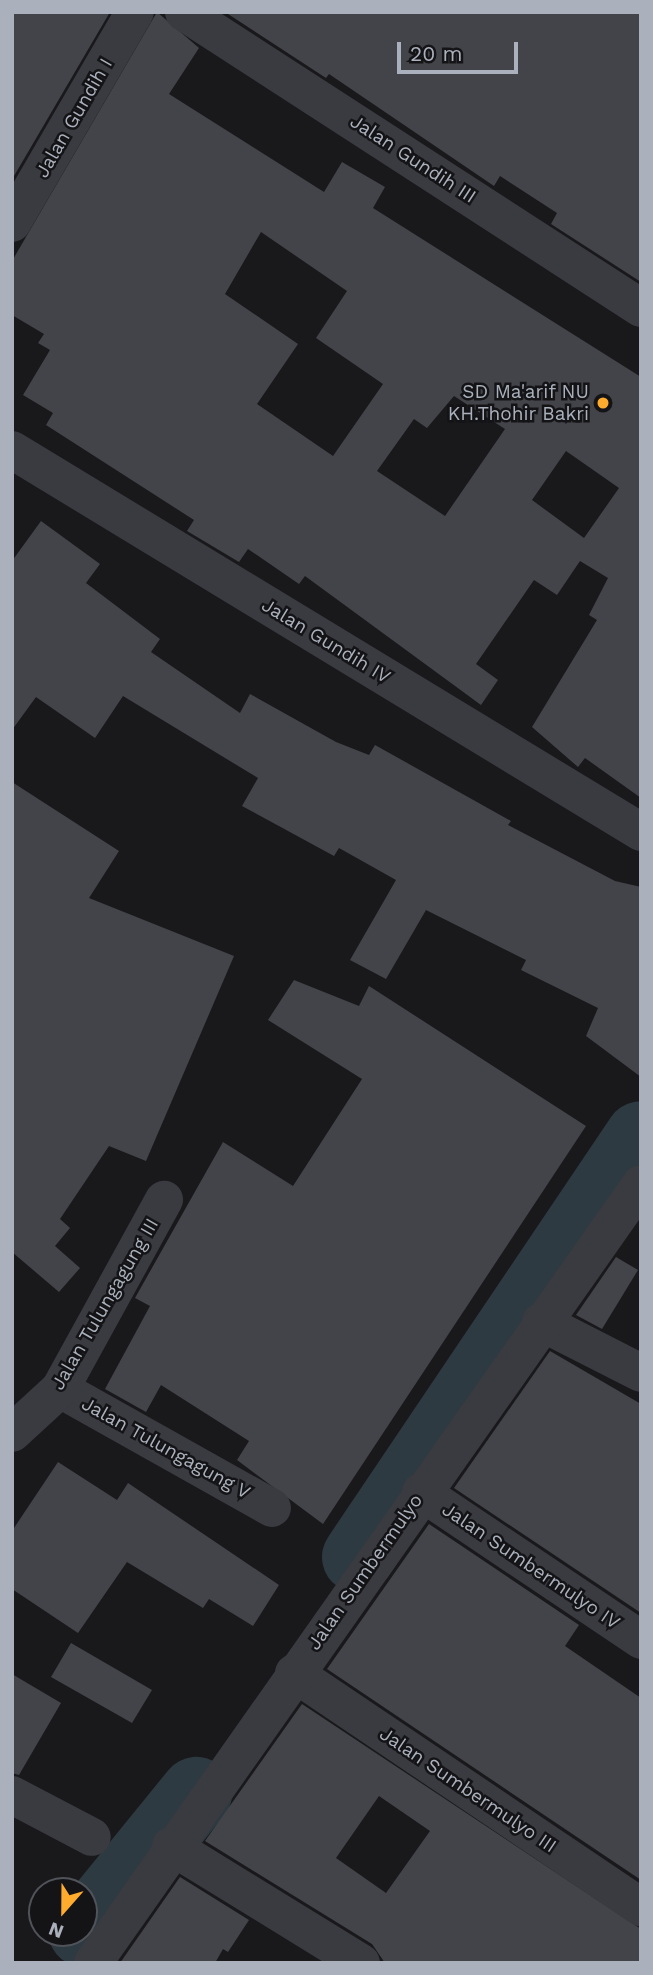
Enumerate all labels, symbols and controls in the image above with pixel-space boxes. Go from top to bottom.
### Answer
scale bar [401,28,522,72]
text: 20 m [410,41,462,66]
street label: Jalan Gundih I [31,54,117,182]
street label: Jalan Gundih III [346,110,480,208]
place label: SD Ma'arif NU KH.Thohir Bakri [447,381,589,425]
marker: SD Ma'arif NU KH.Thohir Bakri [595,395,611,411]
street label: Jalan Gundih IV [257,594,395,688]
street label: Jalan Tulungagung III [46,1214,164,1394]
street label: Jalan Tulungagung V [77,1392,255,1504]
street label: Jalan Sumbermulyo [303,1490,427,1654]
street label: Jalan Sumbermulyo IV [438,1498,624,1634]
street label: Jalan Sumbermulyo III [375,1722,561,1858]
north arrow [28,1877,98,1947]
text: N [45,1917,67,1943]

